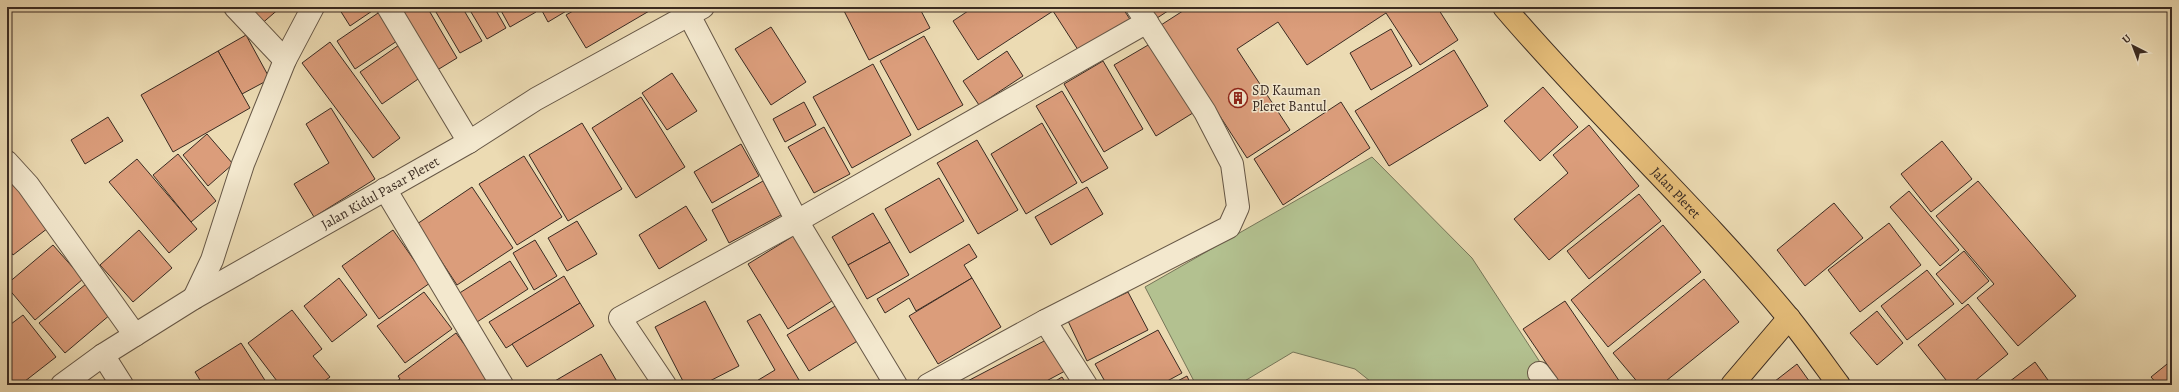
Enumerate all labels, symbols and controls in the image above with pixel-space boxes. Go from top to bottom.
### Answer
north arrow [2113,26,2153,66]
text: U [2119,30,2135,47]
place label: SD Kauman Pleret Bantul [1252,81,1327,116]
building icon: SD Kauman Pleret Bantul [1227,87,1249,109]
street label: Jalan Kidul Pasar Pleret [318,152,443,234]
street label: Jalan Pleret [1647,163,1705,223]

